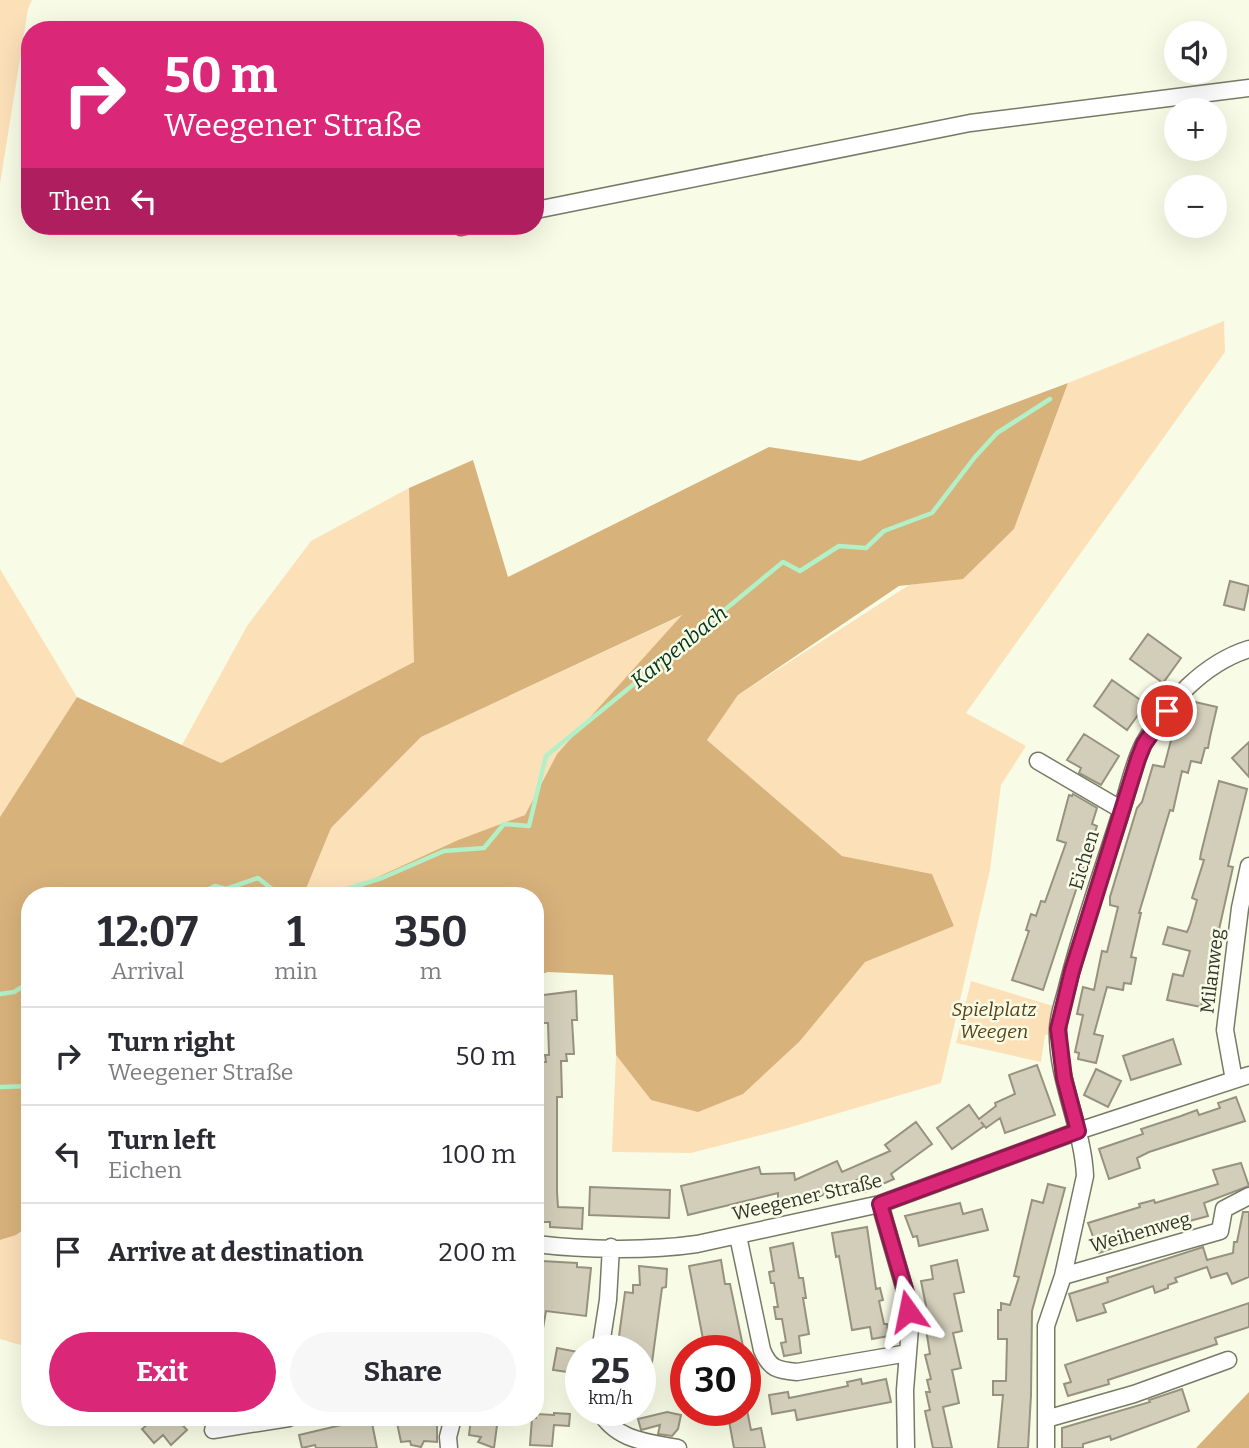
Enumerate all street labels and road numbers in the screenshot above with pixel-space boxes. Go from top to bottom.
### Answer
street label: Eichen [1064,828,1104,892]
street label: Milanweg [1195,927,1229,1015]
street label: Weegener Straße [730,1169,884,1225]
street label: Weihenweg [1087,1207,1193,1257]

